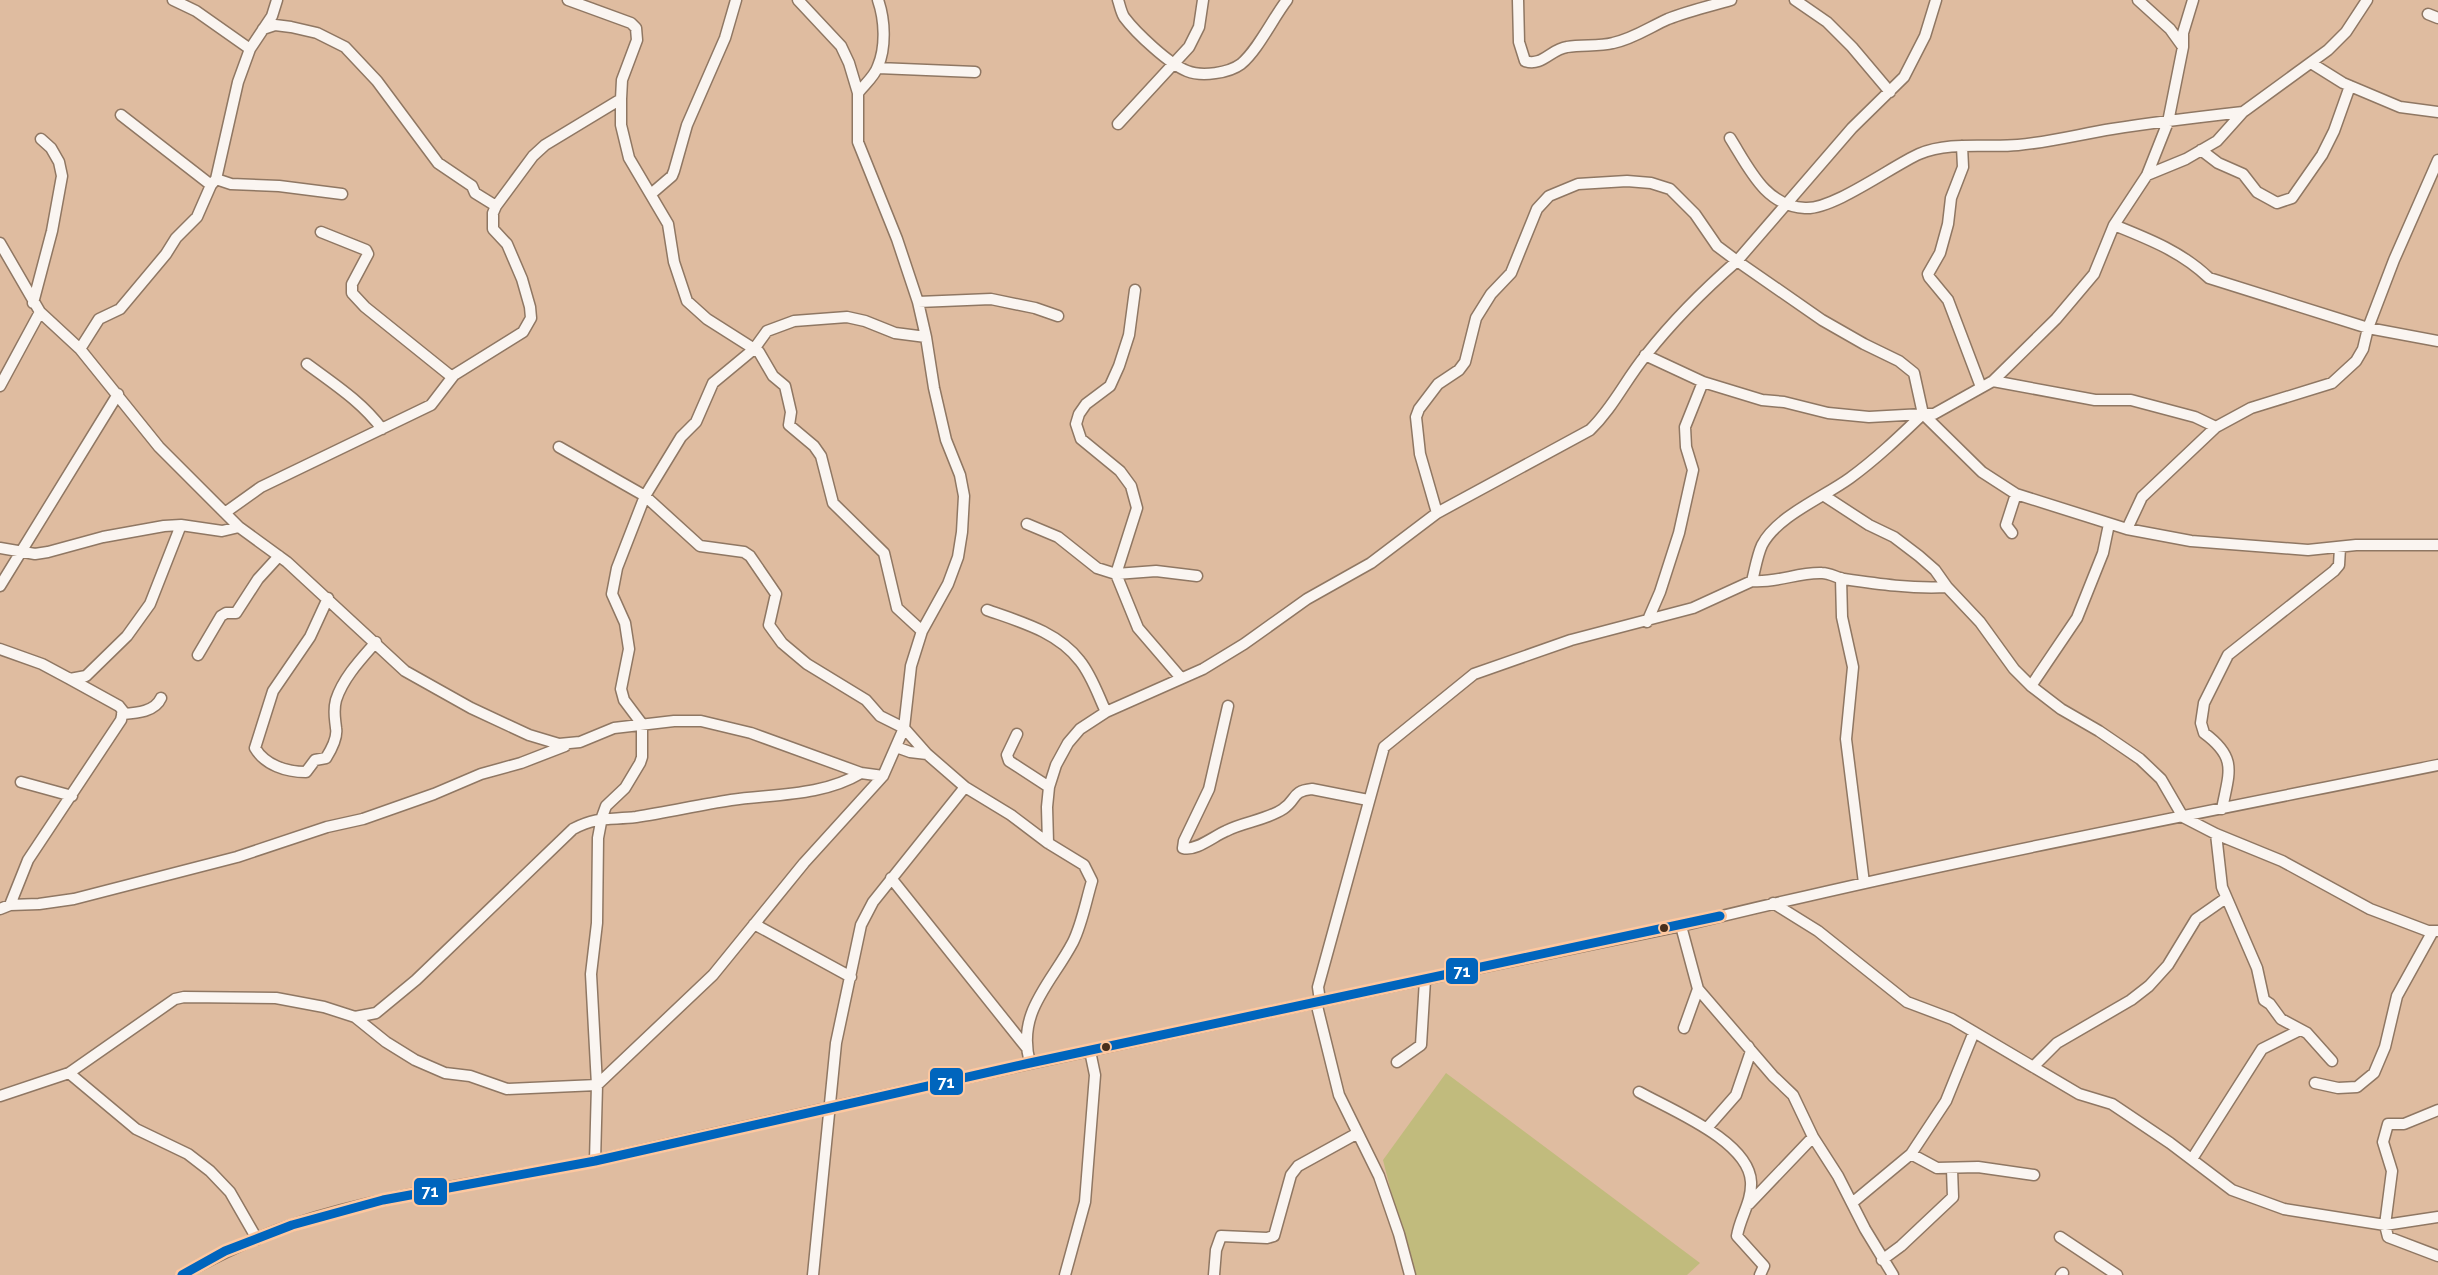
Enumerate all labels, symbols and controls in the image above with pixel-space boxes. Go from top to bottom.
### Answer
unlabelled marker [1658,922,1670,934]
line badge: 71 [1445,957,1479,985]
text: 71 [1454,962,1471,981]
unlabelled marker [1100,1041,1112,1053]
line badge: 71 [929,1067,964,1096]
text: 71 [938,1073,955,1092]
line badge: 71 [413,1177,448,1206]
text: 71 [422,1182,439,1201]

